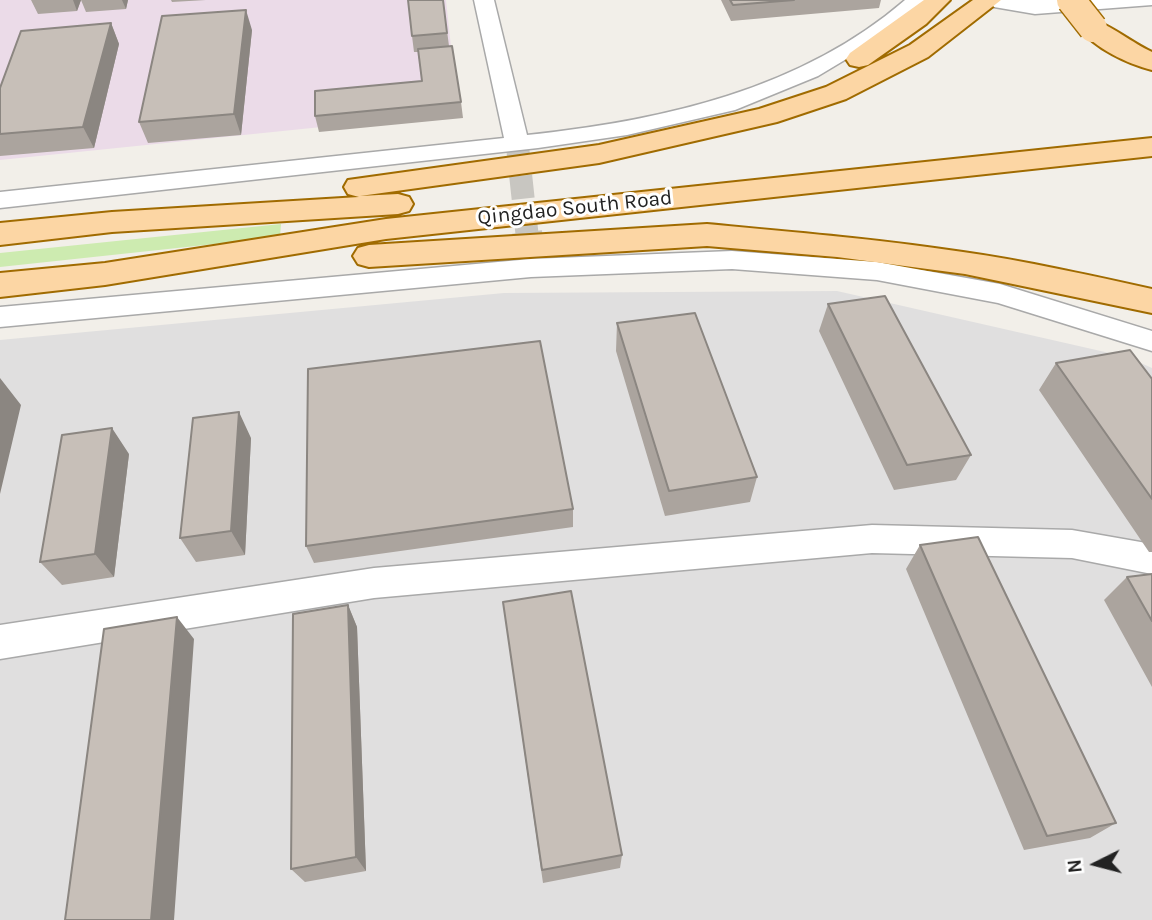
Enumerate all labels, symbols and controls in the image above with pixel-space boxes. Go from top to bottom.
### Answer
street label: Qingdao South Road [476,185,674,231]
north arrow [1061,829,1131,899]
text: N [1063,858,1087,874]

